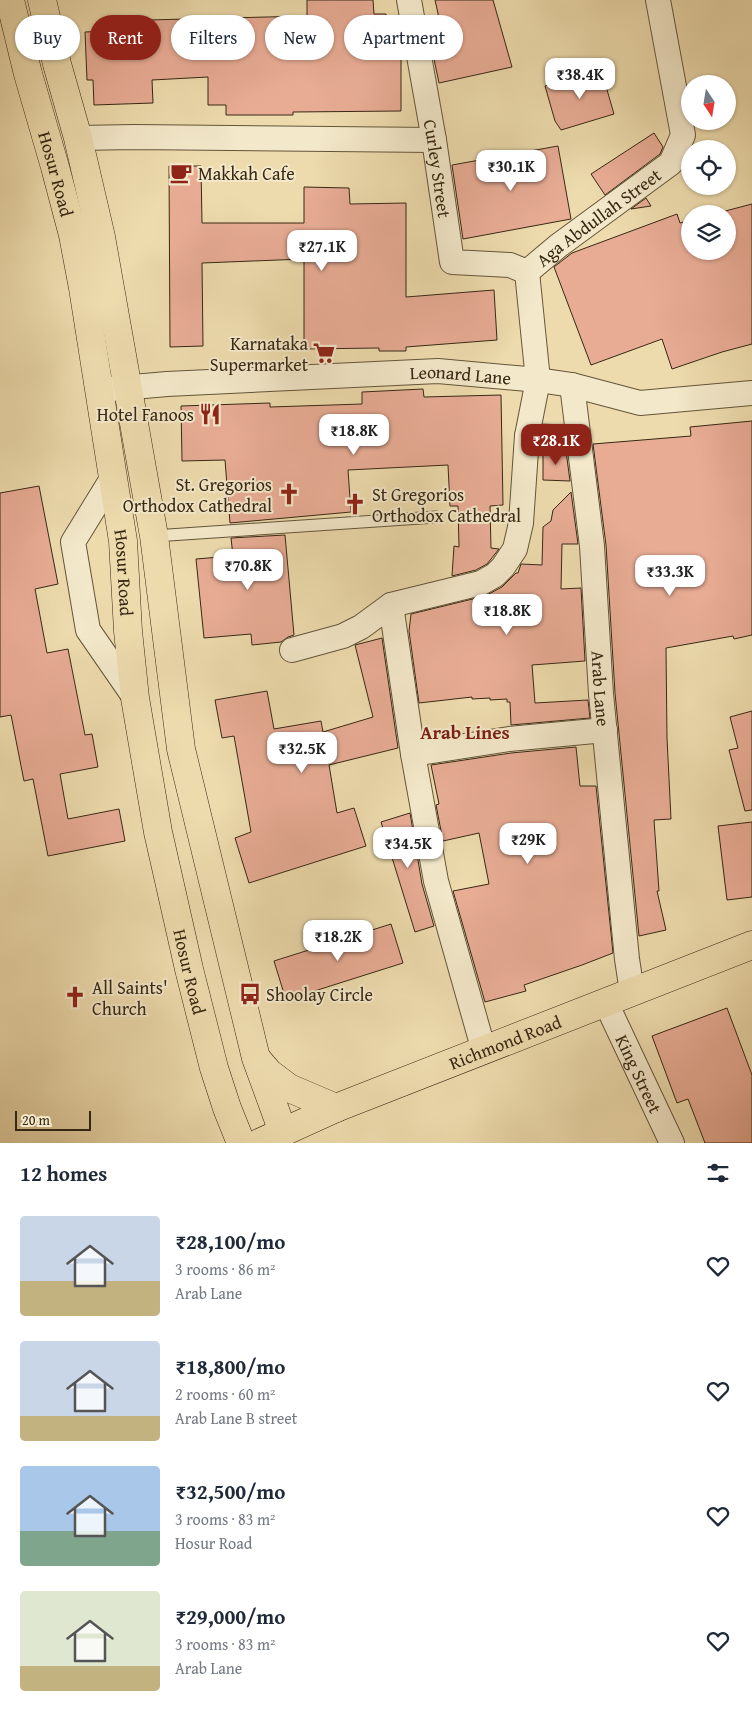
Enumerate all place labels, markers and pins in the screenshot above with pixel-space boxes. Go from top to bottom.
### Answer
pin: ₹38.4K [539,58,621,100]
pin: ₹30.1K [470,150,552,192]
cafe icon: Makkah Cafe [168,160,194,186]
place label: Makkah Cafe [198,160,295,187]
pin: ₹27.1K [281,230,363,272]
place label: Karnataka Supermarket [210,330,309,378]
supermarket icon: Karnataka Supermarket [311,340,337,366]
place label: Hotel Fanoos [97,401,194,428]
restaurant icon: Hotel Fanoos [197,401,223,427]
pin: ₹18.8K [313,414,395,456]
pin: ₹28.1K [515,424,597,466]
place label: St. Gregorios Orthodox Cathedral [123,471,272,519]
church icon: St. Gregorios Orthodox Cathedral [276,481,302,507]
place label: St Gregorios Orthodox Cathedral [372,481,521,529]
church icon: St Gregorios Orthodox Cathedral [342,491,368,517]
pin: ₹70.8K [207,548,289,591]
pin: ₹33.3K [629,554,711,597]
pin: ₹18.8K [466,594,548,636]
pin: ₹32.5K [261,732,343,774]
pin: ₹29K [498,822,558,865]
pin: ₹34.5K [367,826,449,869]
pin: ₹18.2K [297,920,379,962]
place label: All Saints' Church [92,974,168,1022]
bus stop icon: Shoolay Circle [237,981,263,1007]
place label: Shoolay Circle [266,981,373,1008]
church icon: All Saints' Church [62,984,88,1010]

